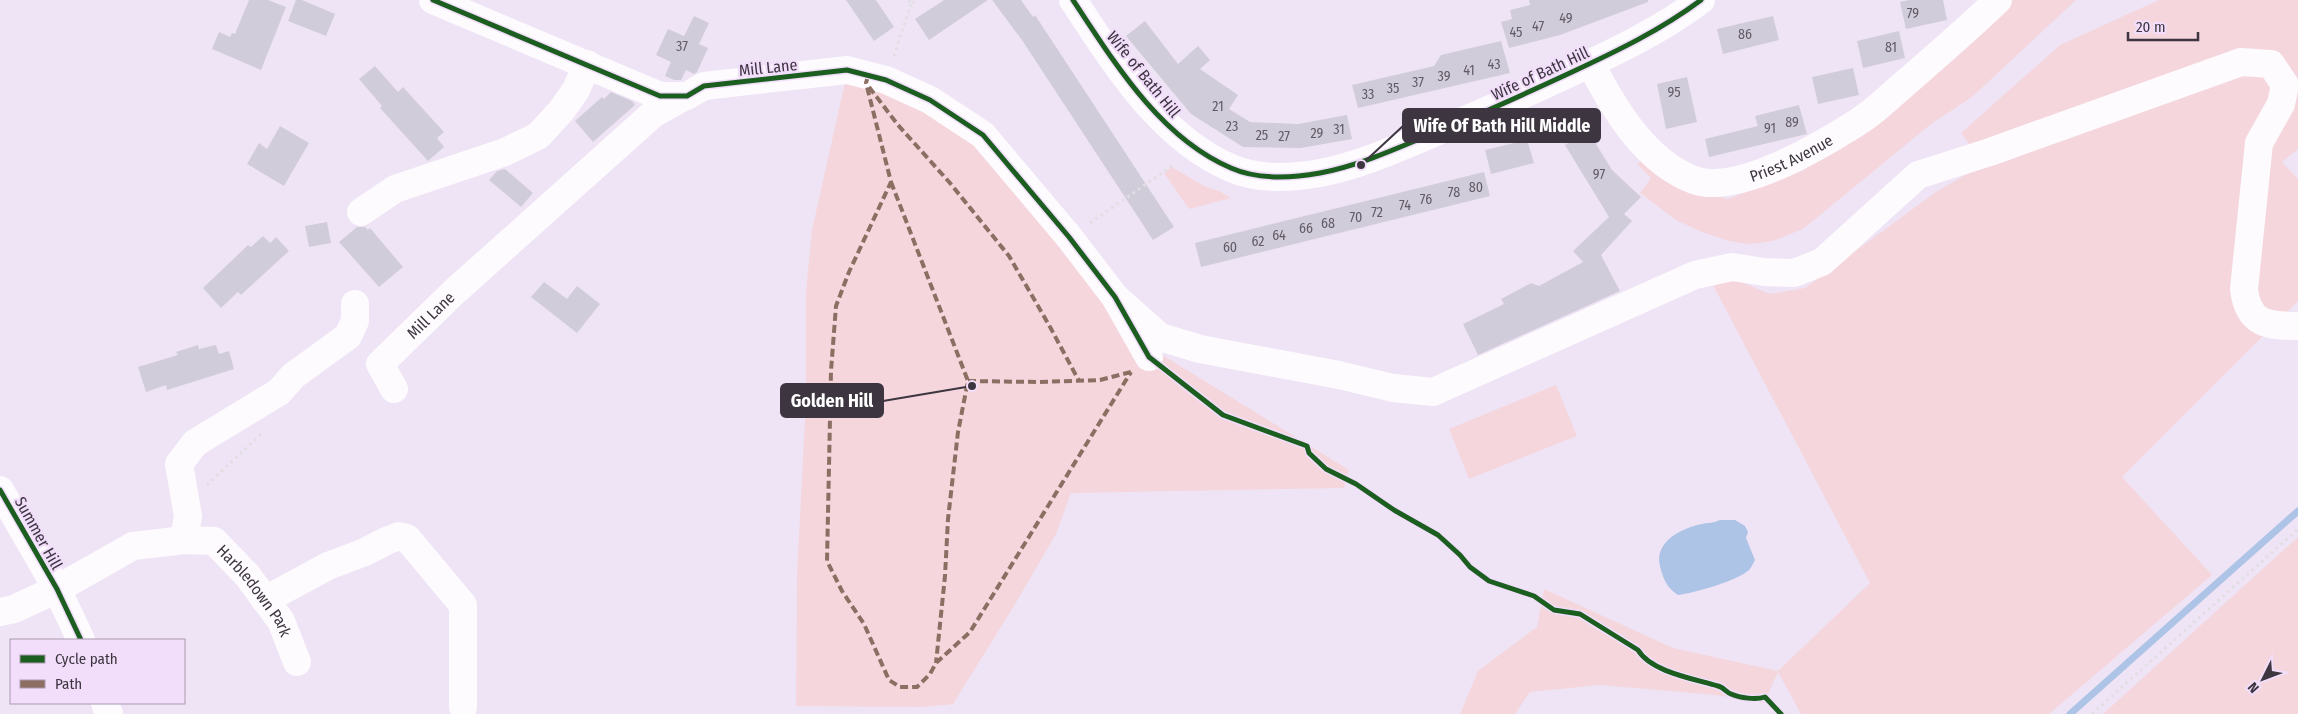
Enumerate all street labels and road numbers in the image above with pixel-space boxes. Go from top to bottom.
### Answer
street label: Wife of Bath Hill [1103,27,1184,121]
street label: Wife of Bath Hill [1488,43,1592,104]
street label: Mill Lane [738,55,798,80]
street label: Priest Avenue [1747,131,1836,186]
street label: Mill Lane [403,288,459,343]
street label: Summer Hill [11,494,66,573]
street label: Harbledown Park [213,541,295,640]

